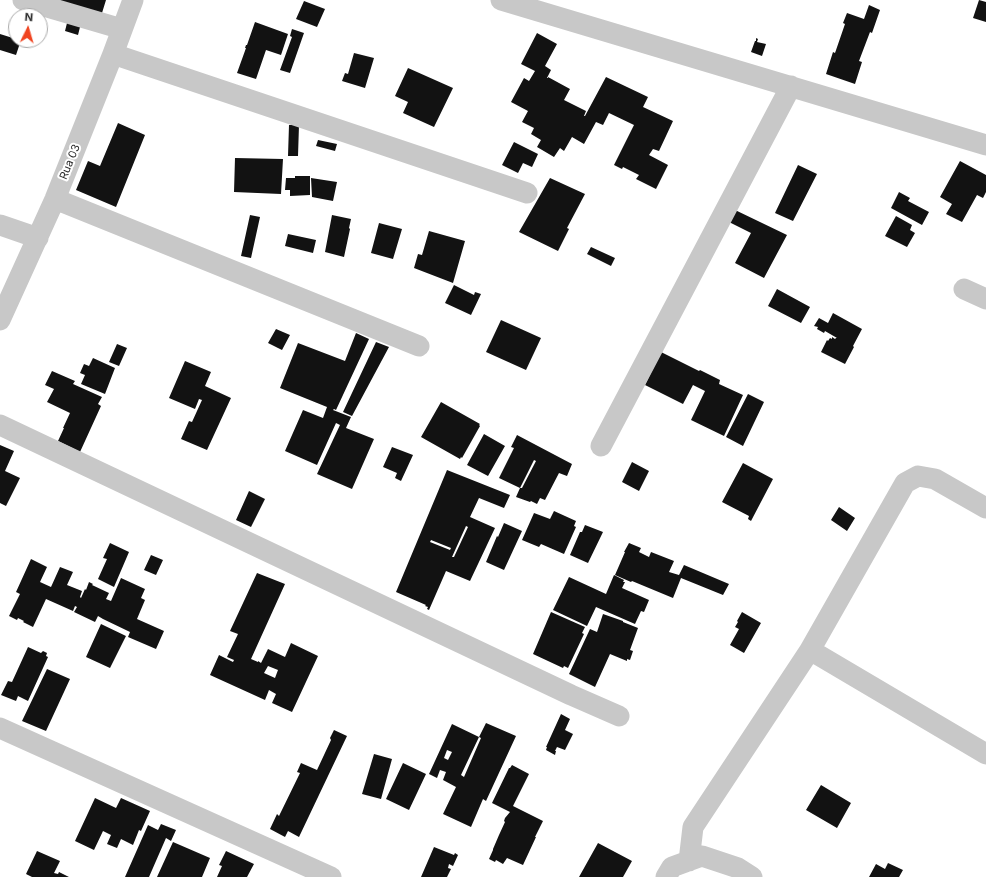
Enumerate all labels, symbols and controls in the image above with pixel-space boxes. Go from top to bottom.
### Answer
north arrow [8,8,48,48]
text: N [24,10,34,24]
street label: Rua 03 [57,143,83,181]

